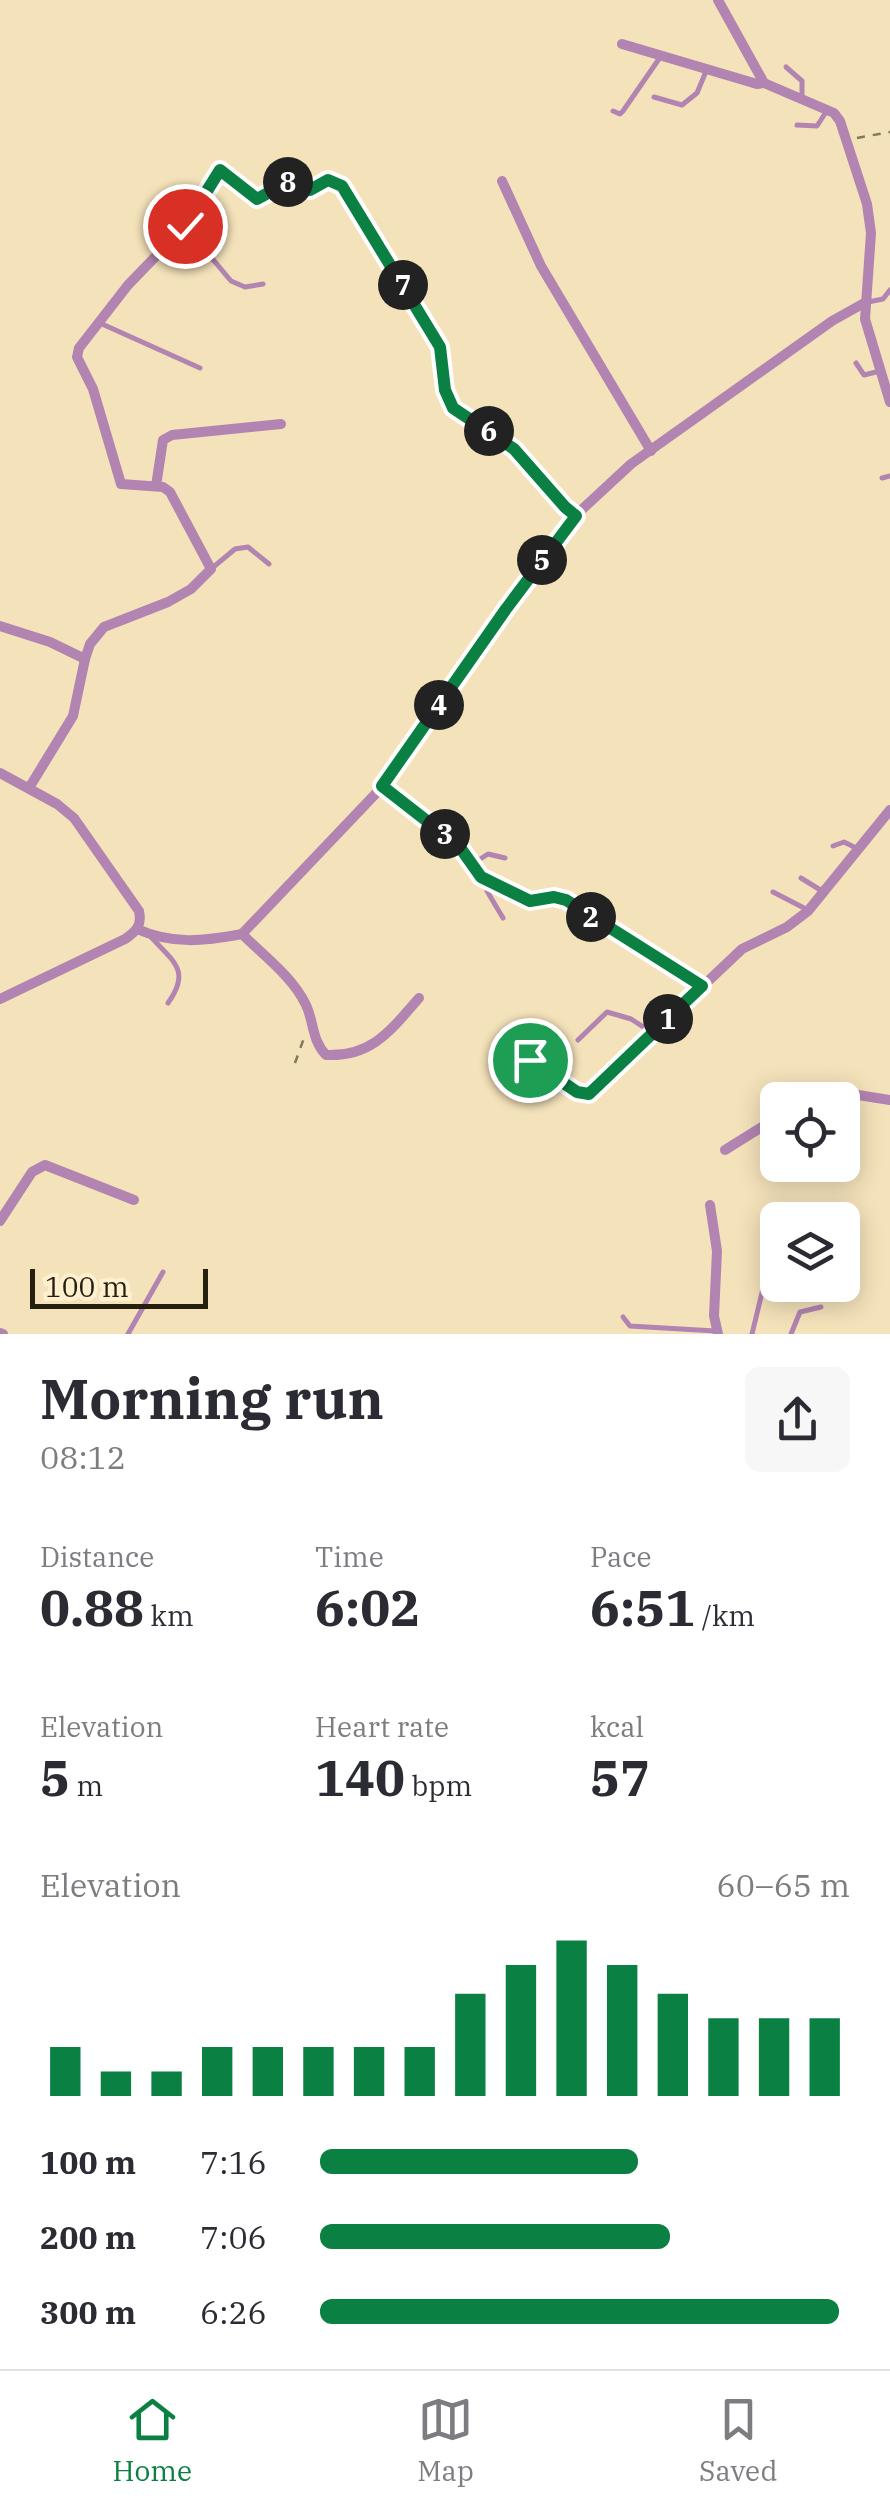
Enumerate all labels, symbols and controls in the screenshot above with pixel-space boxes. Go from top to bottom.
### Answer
pin: 8 [263,157,313,207]
text: 8 [280,163,296,200]
pin [143,184,228,269]
icon: check [158,199,213,254]
pin: 7 [378,260,428,310]
text: 7 [395,266,411,303]
pin: 6 [464,406,514,456]
text: 6 [481,412,497,449]
pin: 5 [517,535,567,585]
text: 5 [534,541,550,578]
pin: 4 [414,680,464,730]
text: 4 [431,686,447,723]
pin: 3 [420,809,470,859]
text: 3 [437,815,453,852]
pin: 2 [566,892,616,942]
text: 2 [583,898,599,935]
pin: 1 [643,994,693,1044]
text: 1 [660,1000,676,1037]
pin [488,1018,573,1103]
icon: arrive [503,1033,558,1088]
map controls [760,1082,860,1302]
button: locate [760,1082,860,1182]
button: layers [760,1202,860,1302]
scale bar [30,1264,208,1308]
text: 100 m [45,1268,129,1305]
text: Morning run [40,1363,384,1434]
button: share [745,1367,850,1472]
text: 08:12 [40,1436,126,1478]
text: Distance [40,1538,154,1575]
text: Time [315,1538,384,1575]
text: Pace [590,1538,652,1575]
text: 0.88 [40,1575,144,1640]
text: 6:02 [315,1575,420,1640]
text: 6:51 [590,1575,695,1640]
text: km [144,1597,194,1634]
text: /km [695,1597,755,1634]
text: Elevation [40,1708,163,1745]
text: Heart rate [315,1708,449,1745]
text: kcal [590,1708,644,1745]
text: 5 [40,1745,70,1810]
text: 140 [315,1745,405,1810]
text: 57 [590,1745,650,1810]
text: m [70,1767,103,1804]
text: bpm [405,1767,472,1804]
text: Elevation [40,1864,181,1906]
text: 60–65 m [716,1864,850,1906]
text: 100 m [40,2141,136,2183]
text: 7:16 [200,2141,267,2183]
text: 200 m [40,2216,136,2258]
text: 7:06 [200,2216,267,2258]
text: 300 m [40,2291,136,2333]
text: 6:26 [200,2291,267,2333]
tab: Home [113,2392,192,2489]
tab: Map [417,2392,474,2489]
tab: Saved [699,2392,777,2489]

